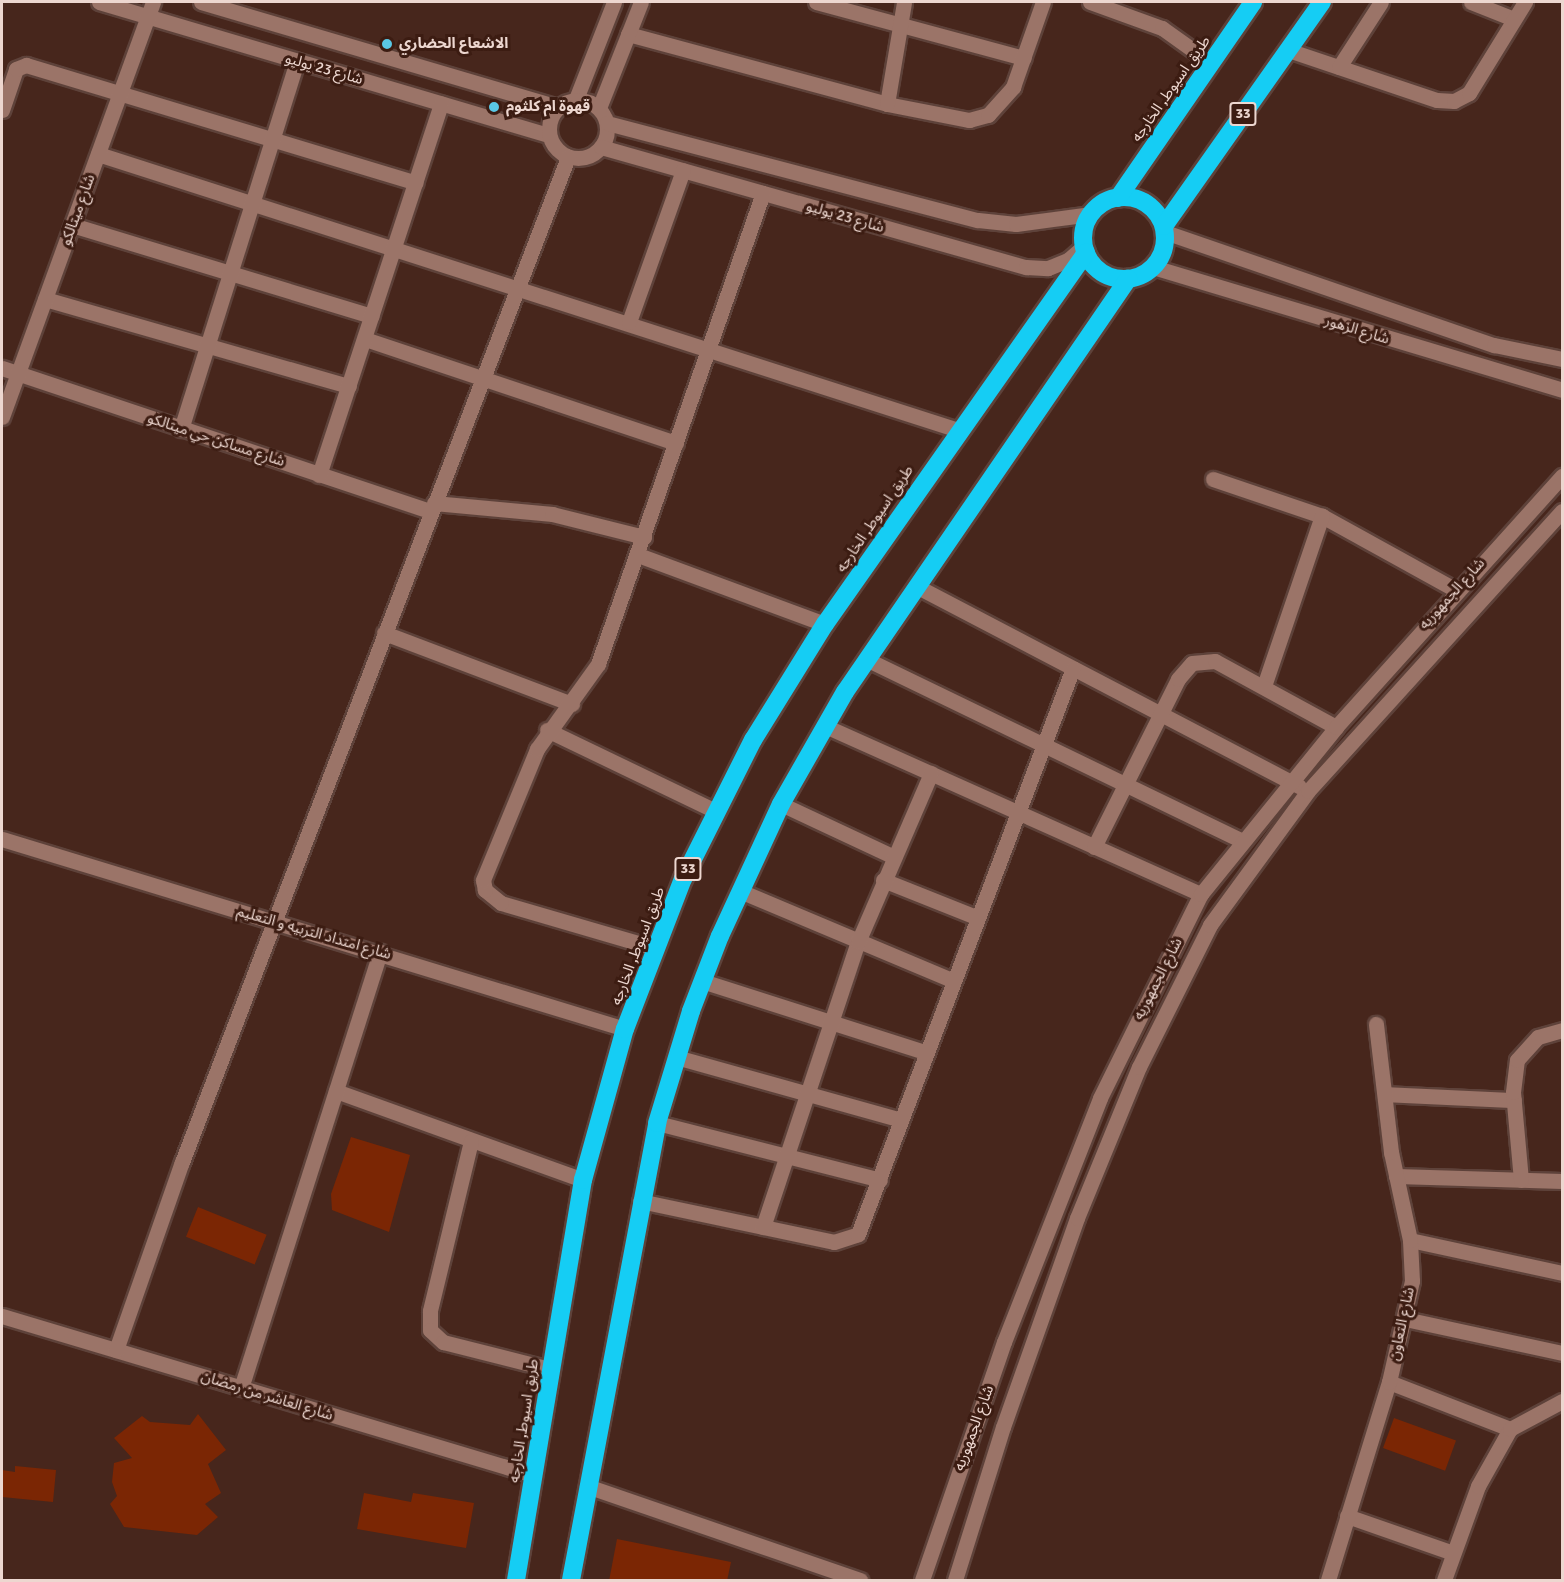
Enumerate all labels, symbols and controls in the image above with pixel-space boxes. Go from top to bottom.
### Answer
street label: طريق اسيوط, الخارجه [1128,33,1214,145]
place label: الاشعاع الحضاري [399,35,508,53]
marker: الاشعاع الحضاري [380,37,394,51]
street label: شارع 23 يوليو [283,49,365,89]
place label: قهوة ام كلثوم [506,98,590,116]
marker: قهوة ام كلثوم [487,100,501,114]
road number: 33 [1228,103,1258,125]
street label: شارع ميتالكو [57,172,99,248]
street label: شارع 23 يوليو [804,197,886,237]
street label: شارع الزهور [1323,312,1391,348]
street label: شارع مساكن حي ميتالكو [145,409,287,471]
street label: طريق اسيوط, الخارجه [833,462,917,576]
street label: شارع الجمهوريه [1415,555,1489,633]
road number: 33 [673,858,703,880]
street label: طريق اسيوط, الخارجه [607,884,669,1008]
street label: شارع امتداد التربيه و التعليم [235,902,393,964]
street label: شارع الجمهوريه [1130,935,1186,1023]
street label: شارع التعاون [1385,1286,1419,1362]
street label: طريق اسيوط, الخارجه [505,1358,543,1484]
street label: شارع العاشر من رمضان [199,1367,335,1425]
street label: شارع الجمهوريه [950,1383,998,1473]

